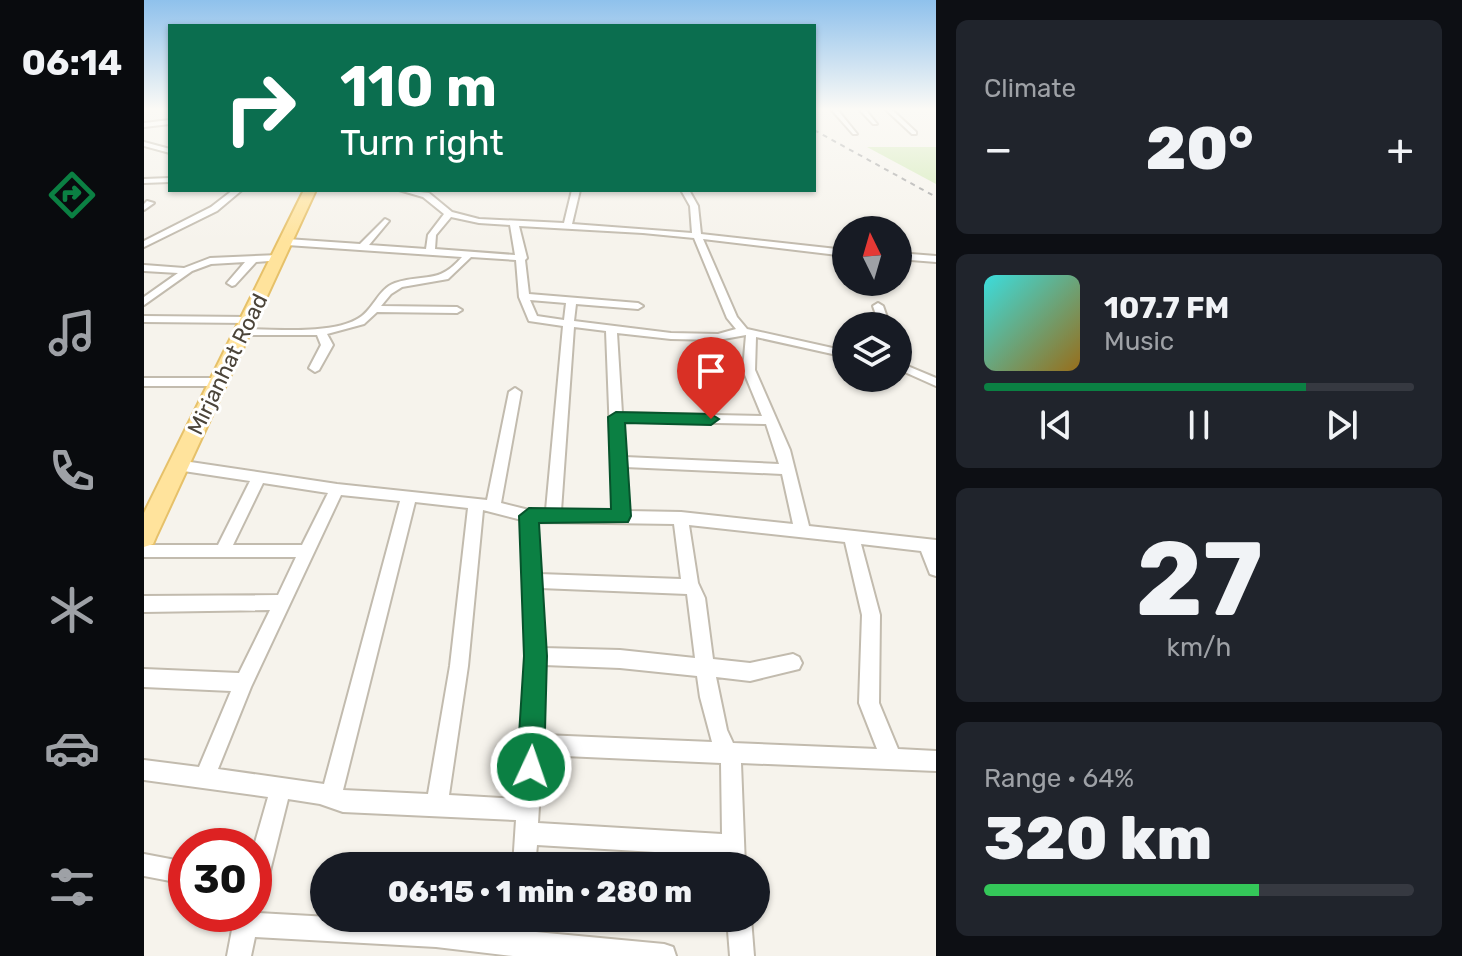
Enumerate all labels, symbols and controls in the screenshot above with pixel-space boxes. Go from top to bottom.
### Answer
text: 06:14 [22,41,122,84]
text: 110 m [340,54,497,120]
icon: right [208,56,312,160]
text: Climate [984,73,1076,104]
text: 20° [1146,113,1253,184]
text: Turn right [340,121,504,164]
text: − [984,123,1013,175]
text: + [1387,123,1414,175]
icon: directions [44,167,100,223]
north arrow [832,216,912,296]
map controls [832,216,912,392]
street label: Mirjanhat Road [182,289,273,439]
text: 107.7 FM [1104,290,1229,326]
icon: music [44,305,100,361]
button: layers [832,312,912,392]
text: Music [1104,326,1174,357]
pin [677,337,745,419]
icon: arrive [689,349,733,393]
icon: previous [1034,403,1078,447]
icon: pause [1177,403,1221,447]
icon: next [1320,403,1364,447]
icon: phone [44,443,100,499]
text: 27 [1135,518,1263,641]
icon: climate [44,582,100,638]
text: km/h [1167,632,1231,663]
icon: car [44,720,100,776]
position arrow [489,725,573,809]
text: Range · 64% [984,763,1134,794]
text: 320 km [984,803,1212,874]
speed limit sign: 30 [168,828,272,932]
icon: filters [44,859,100,915]
text: 06:15 · 1 min · 280 m [388,874,692,910]

